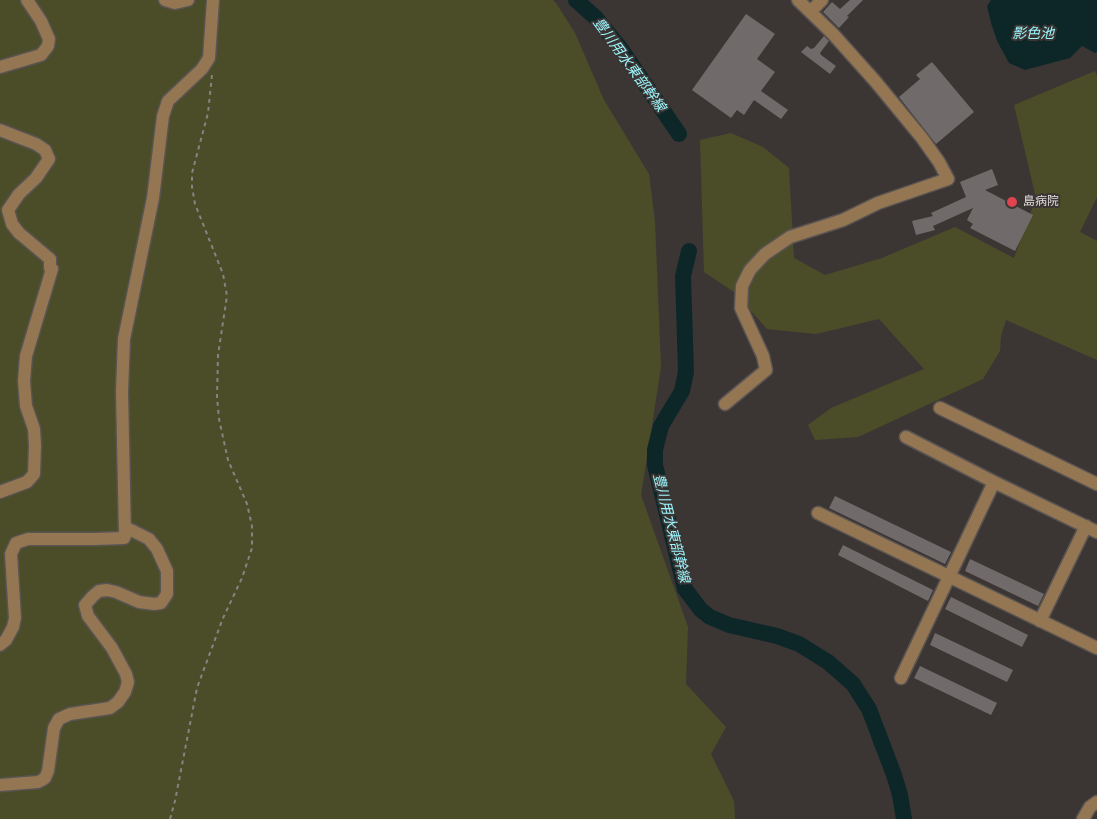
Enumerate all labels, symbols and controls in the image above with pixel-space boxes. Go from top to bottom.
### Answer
water label: 豊川用水東部幹線 [589,15,669,115]
water label: 影色池 [1012,26,1054,42]
marker: 島病院 [1005,195,1019,209]
place label: 島病院 [1023,195,1059,209]
water label: 豊川用水東部幹線 [649,472,693,584]

